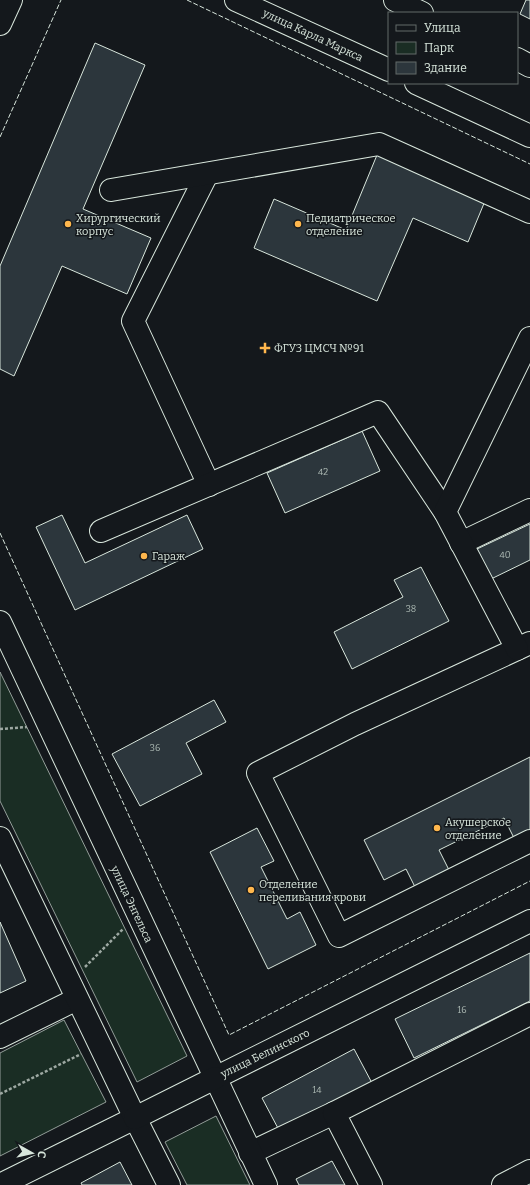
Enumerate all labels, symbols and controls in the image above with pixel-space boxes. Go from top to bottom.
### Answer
street label: улица Карла Маркса [260,6,365,64]
legend [388,12,518,84]
text: Улица [424,21,461,35]
text: Парк [424,41,454,55]
text: Здание [424,61,467,75]
place label: Хирургический корпус [76,212,161,238]
place label: Педиатрическое отделение [306,212,396,238]
marker: Хирургический корпус [63,219,73,229]
marker: Педиатрическое отделение [293,219,303,229]
marker: ФГУЗ ЦМСЧ №91 [259,342,271,354]
place label: ФГУЗ ЦМСЧ №91 [274,342,364,355]
house number: 42 [318,467,328,477]
place label: Гараж [152,550,186,563]
house number: 40 [499,550,511,560]
marker: Гараж [139,551,149,561]
house number: 38 [406,604,416,614]
house number: 36 [150,743,160,753]
place label: Акушерское отделение [445,816,511,842]
marker: Акушерское отделение [432,823,442,833]
street label: улица Энгельса [108,863,155,945]
place label: Отделение переливания крови [259,878,366,904]
marker: Отделение переливания крови [246,885,256,895]
house number: 16 [458,1005,466,1015]
street label: улица Белинского [218,1026,312,1081]
house number: 14 [313,1085,322,1095]
north arrow [12,1133,52,1173]
text: С [34,1150,48,1159]

